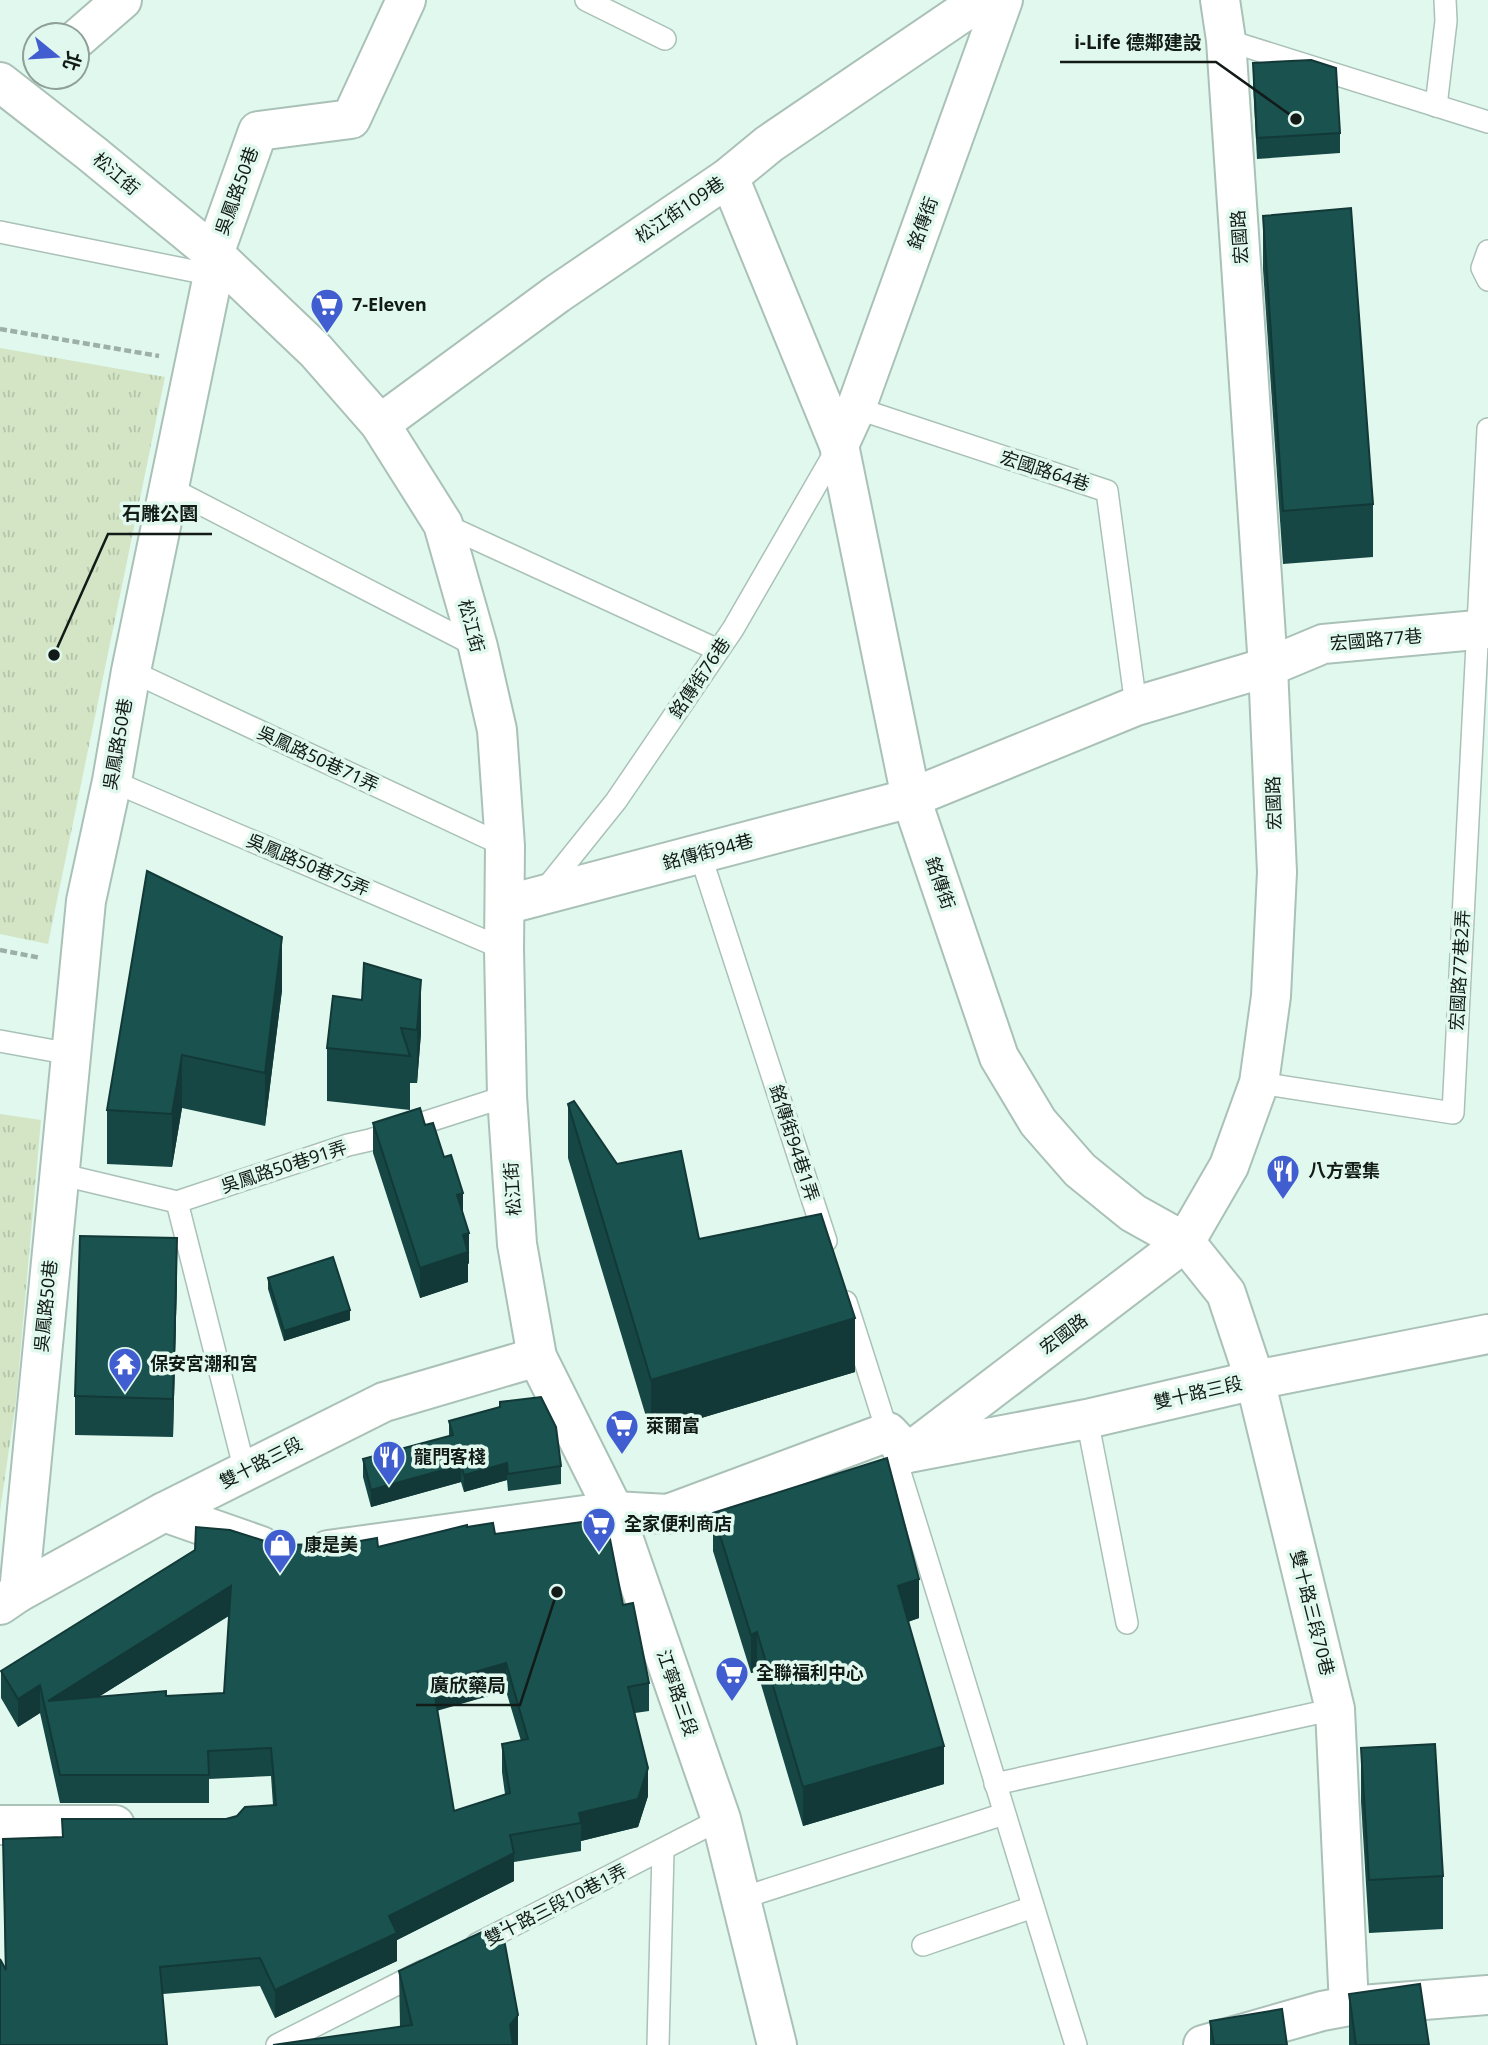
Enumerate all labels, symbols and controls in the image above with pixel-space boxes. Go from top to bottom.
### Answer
north arrow [21,21,91,91]
callout: i-Life 德鄰建設 [1060,22,1216,62]
text: i-Life 德鄰建設 [1074,29,1202,55]
text: 北 [57,48,87,74]
street label: 吳鳳路50巷 [209,143,263,238]
street label: 松江街 [88,147,145,200]
street label: 松江街109巷 [630,170,729,248]
street label: 銘傳街 [902,193,943,252]
street label: 宏國路 [1225,209,1253,265]
supermarket icon: 7-Eleven [308,286,346,335]
place label: 7-Eleven [352,292,427,316]
street label: 宏國路64巷 [998,444,1093,496]
callout: 石雕公園 [108,494,212,534]
text: 石雕公園 [122,500,198,526]
street label: 松江街 [453,597,491,655]
street label: 宏國路77巷 [1329,623,1423,655]
street label: 銘傳街76巷 [663,632,735,723]
street label: 吳鳳路50巷 [97,696,137,792]
street label: 吳鳳路50巷71弄 [254,719,383,797]
street label: 宏國路 [1260,776,1286,830]
street label: 吳鳳路50巷75弄 [243,827,373,901]
street label: 銘傳街94巷 [660,827,756,875]
street label: 銘傳街 [921,853,961,912]
street label: 宏國路77巷2弄 [1444,909,1474,1031]
street label: 銘傳街94巷1弄 [765,1081,825,1204]
street label: 吳鳳路50巷91弄 [218,1134,350,1198]
restaurant icon: 八方雲集 [1264,1152,1302,1201]
place label: 八方雲集 [1308,1158,1380,1182]
street label: 松江街 [498,1161,526,1217]
street label: 吳鳳路50巷 [28,1259,62,1353]
street label: 宏國路 [1035,1307,1092,1359]
temple icon: 保安宮潮和宮 [106,1345,144,1394]
place label: 保安宮潮和宮 [150,1351,258,1375]
street label: 雙十路三段 [1151,1370,1244,1414]
supermarket icon: 萊爾富 [603,1407,641,1456]
place label: 萊爾富 [646,1413,700,1437]
street label: 雙十路三段 [215,1431,306,1493]
restaurant icon: 龍門客棧 [370,1438,408,1487]
place label: 龍門客棧 [414,1444,486,1468]
supermarket icon: 全家便利商店 [580,1505,618,1554]
place label: 全家便利商店 [624,1511,732,1535]
shop icon: 康是美 [261,1526,299,1575]
place label: 康是美 [304,1532,358,1556]
street label: 雙十路三段70巷 [1286,1547,1340,1678]
street label: 江寧路三段 [652,1646,704,1739]
supermarket icon: 全聯福利中心 [713,1654,751,1703]
place label: 全聯福利中心 [756,1660,864,1684]
callout: 廣欣藥局 [416,1665,520,1705]
text: 廣欣藥局 [430,1672,506,1698]
street label: 雙十路三段10巷1弄 [480,1858,631,1950]

